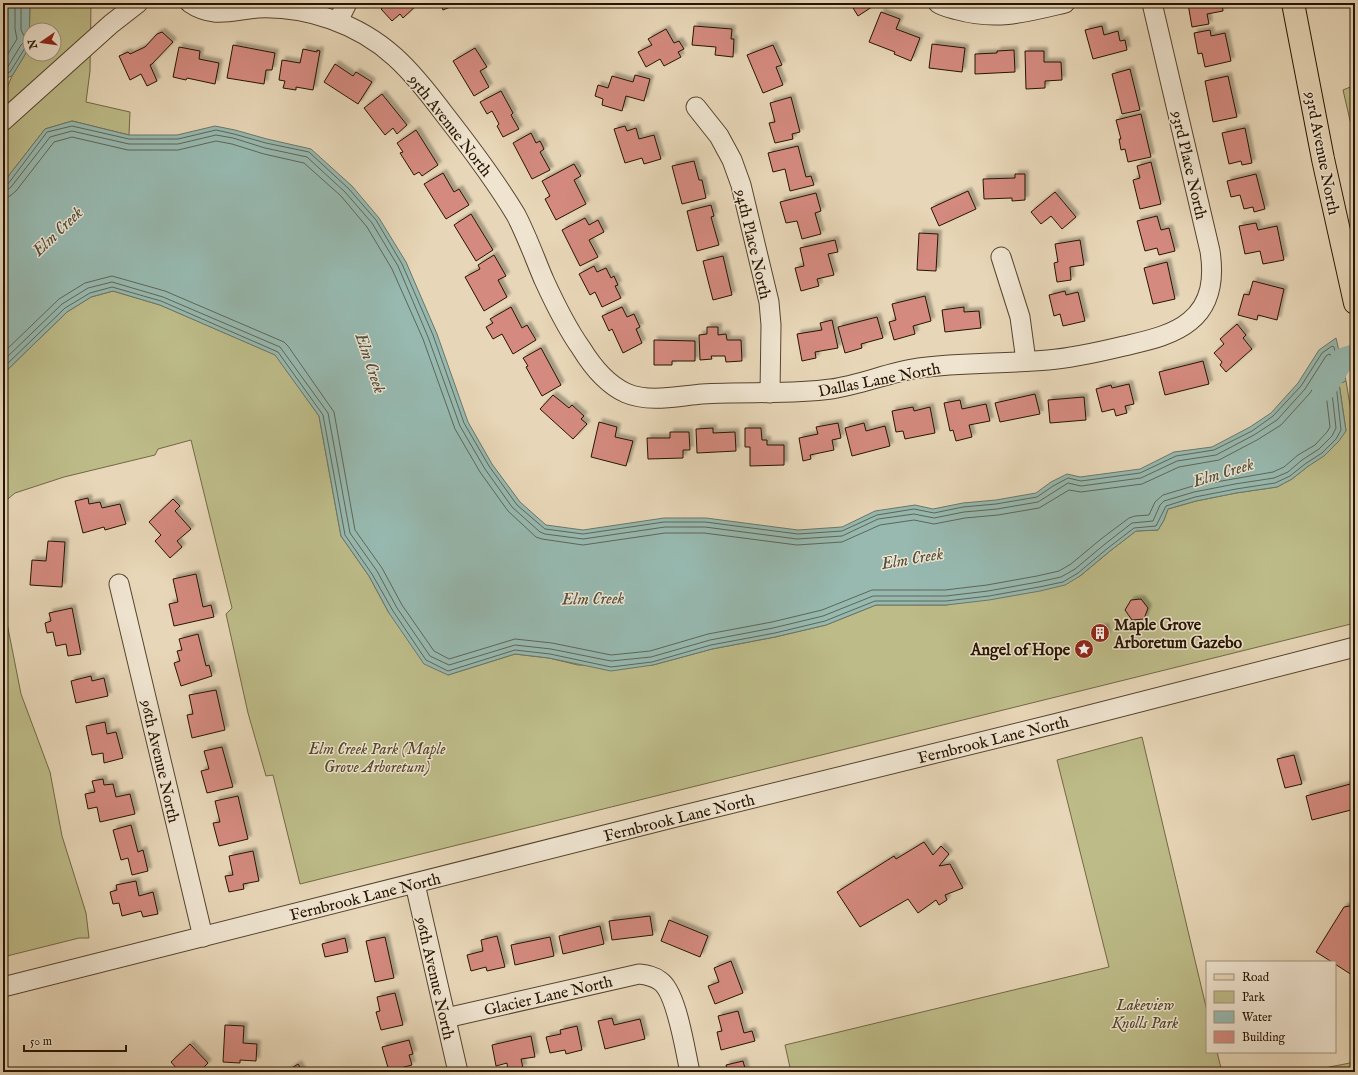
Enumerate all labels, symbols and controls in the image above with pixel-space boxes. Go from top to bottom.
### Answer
north arrow [22,22,62,62]
text: N [25,37,41,51]
street label: 95th Avenue North [403,70,496,182]
street label: 93rd Avenue North [1299,89,1343,217]
street label: 93rd Place North [1166,108,1210,222]
street label: 94th Place North [729,187,775,302]
water label: Elm Creek [28,203,88,262]
water label: Elm Creek [349,330,390,397]
street label: Dallas Lane North [817,359,943,403]
water label: Elm Creek [1189,454,1257,493]
water label: Elm Creek [879,544,945,575]
water label: Elm Creek [561,588,625,611]
place label: Maple Grove Arboretum Gazebo [1113,616,1243,654]
building icon: Maple Grove Arboretum Gazebo [1089,622,1111,644]
place icon: Angel of Hope [1073,638,1095,660]
place label: Angel of Hope [970,641,1071,661]
street label: 96th Avenue North [135,697,183,825]
street label: Fernbrook Lane North [916,712,1071,769]
park label: Elm Creek Park (Maple Grove Arboretum) [308,740,446,778]
street label: Fernbrook Lane North [602,790,757,847]
street label: Fernbrook Lane North [288,869,443,926]
street label: 96th Avenue North [410,914,458,1042]
legend [1206,961,1336,1053]
text: Road [1242,970,1270,985]
street label: Glacier Lane North [482,972,615,1021]
text: Park [1242,990,1265,1005]
park label: Lakeview Knolls Park [1111,996,1179,1034]
text: Water [1242,1010,1273,1025]
scale bar [24,1027,126,1053]
text: Building [1242,1030,1286,1045]
text: 50 m [30,1034,52,1049]

